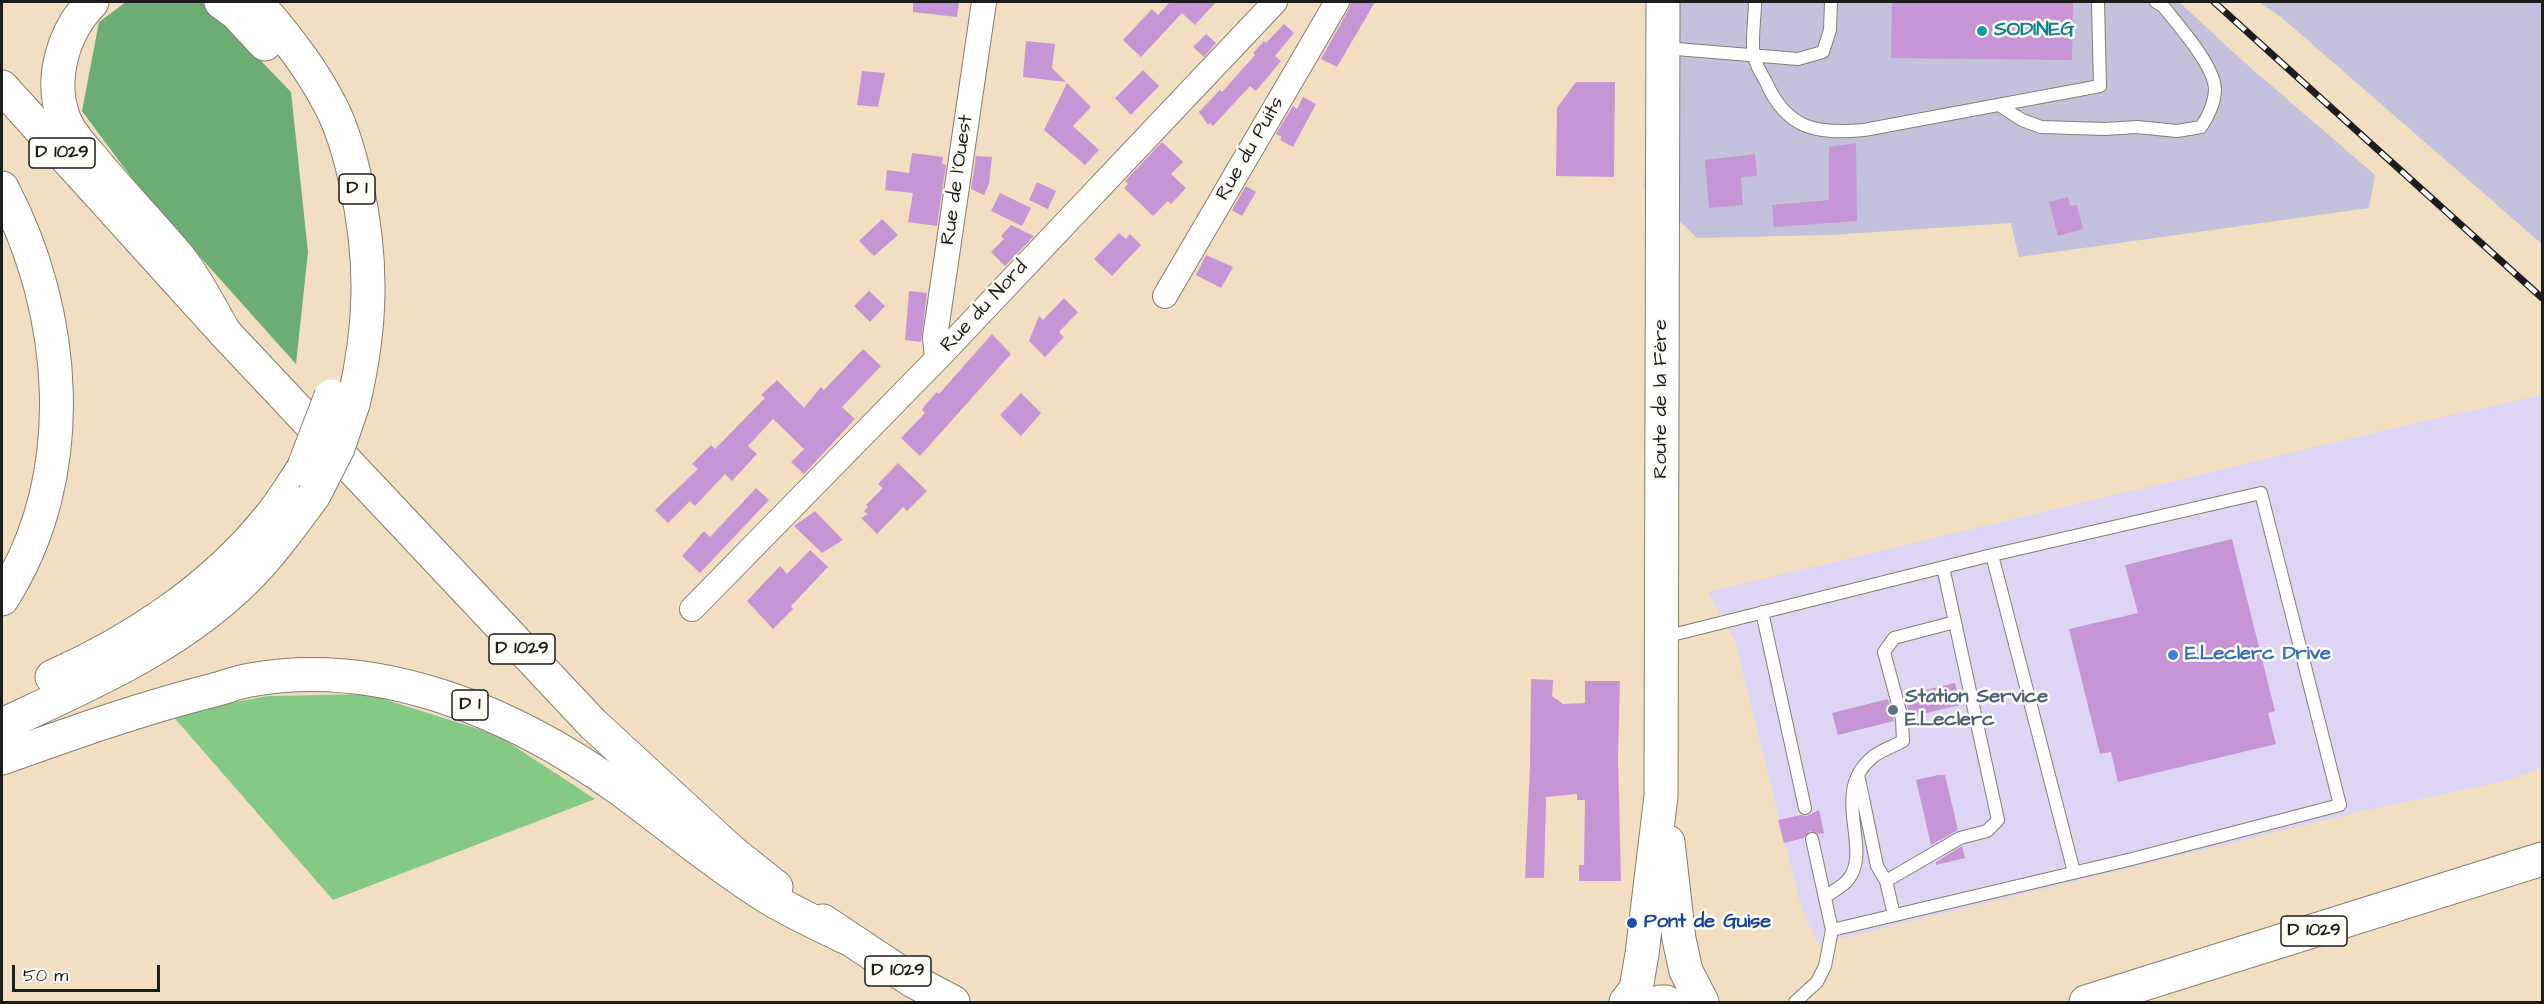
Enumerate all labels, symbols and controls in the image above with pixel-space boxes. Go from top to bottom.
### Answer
place label: SODINEG [1994,19,2074,43]
marker: SODINEG [1975,24,1989,38]
street label: Rue du Puits [1212,93,1290,205]
street label: Rue de l'Ouest [937,113,979,247]
road number: D 1029 [29,138,95,168]
road number: D 1 [339,174,375,204]
street label: Rue du Nord [936,256,1034,358]
street label: Route de la Fère [1650,319,1674,479]
road number: D 1029 [489,634,555,664]
place label: E.Leclerc Drive [2185,643,2331,667]
marker: E.Leclerc Drive [2166,648,2180,662]
place label: Station Service E.Leclerc [1905,686,2048,733]
road number: D 1 [452,690,488,720]
marker: Station Service E.Leclerc [1886,703,1900,717]
place label: Pont de Guise [1644,911,1771,935]
marker: Pont de Guise [1625,916,1639,930]
road number: D 1029 [2281,916,2347,946]
scale bar [15,953,164,991]
road number: D 1029 [865,956,931,986]
text: 50 m [23,963,68,988]

